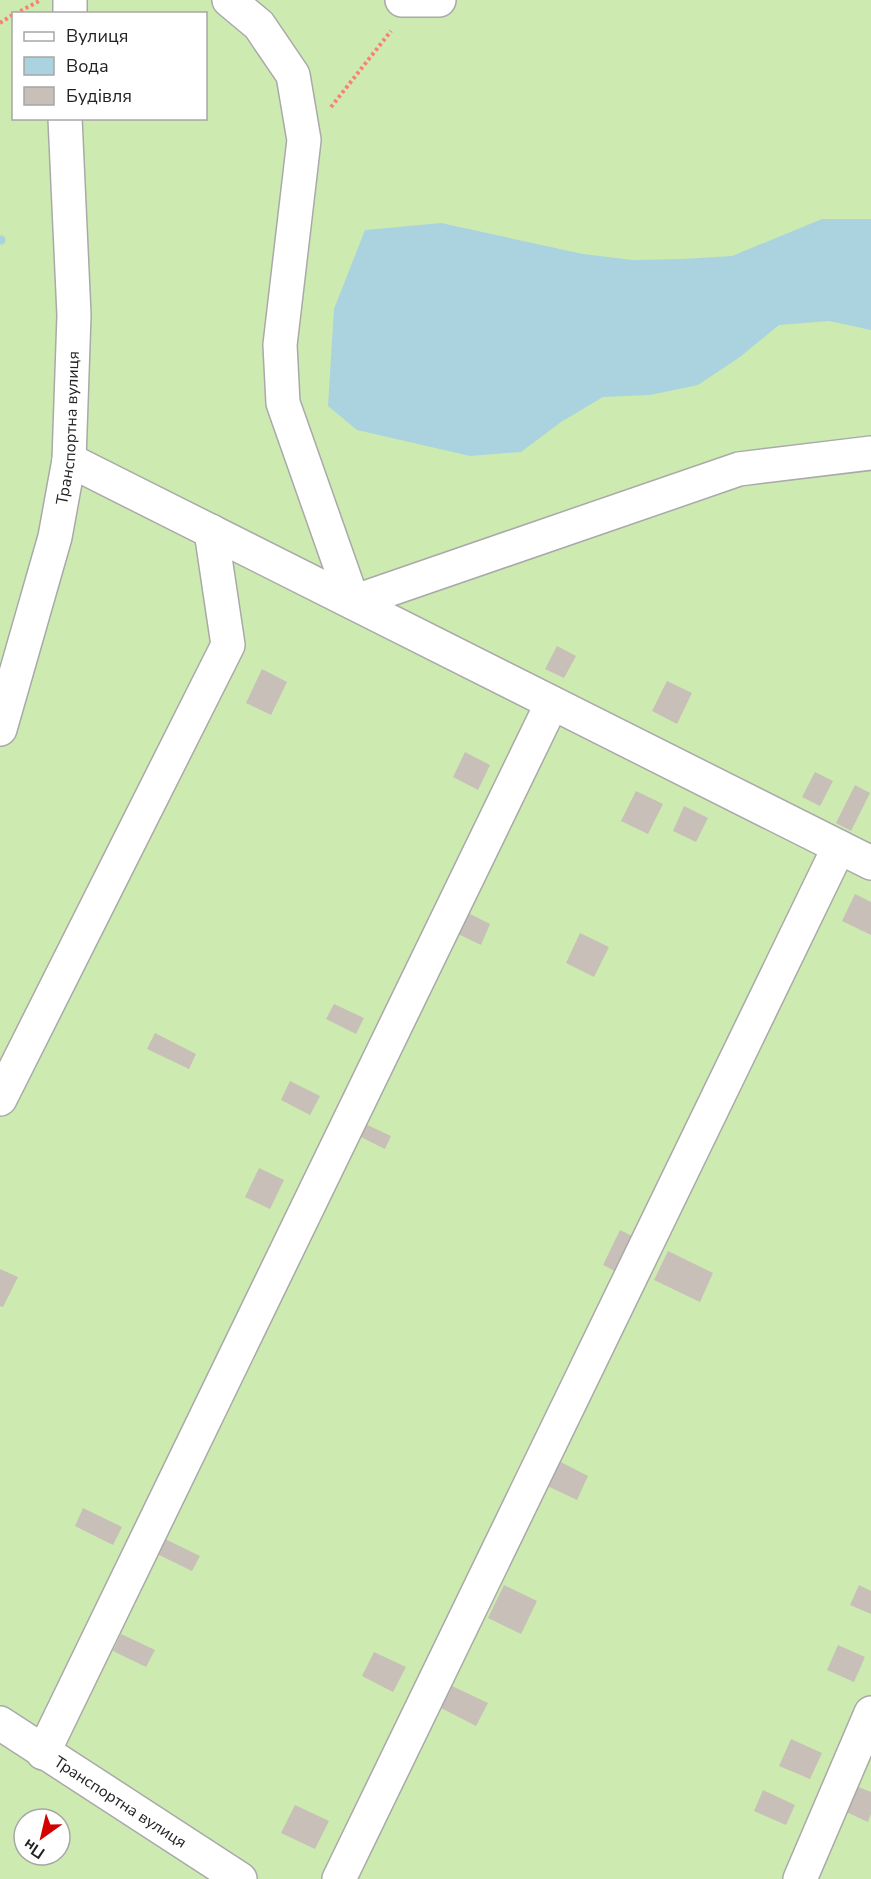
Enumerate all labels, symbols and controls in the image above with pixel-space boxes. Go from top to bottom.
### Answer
legend [12,12,207,120]
text: Вулиця [66,24,128,48]
text: Вода [66,54,109,78]
text: Будівля [66,84,132,108]
street label: Транспортна вулиця [51,351,85,506]
street label: Транспортна вулиця [50,1751,191,1854]
north arrow [12,1807,72,1867]
text: Пн [19,1833,49,1864]

